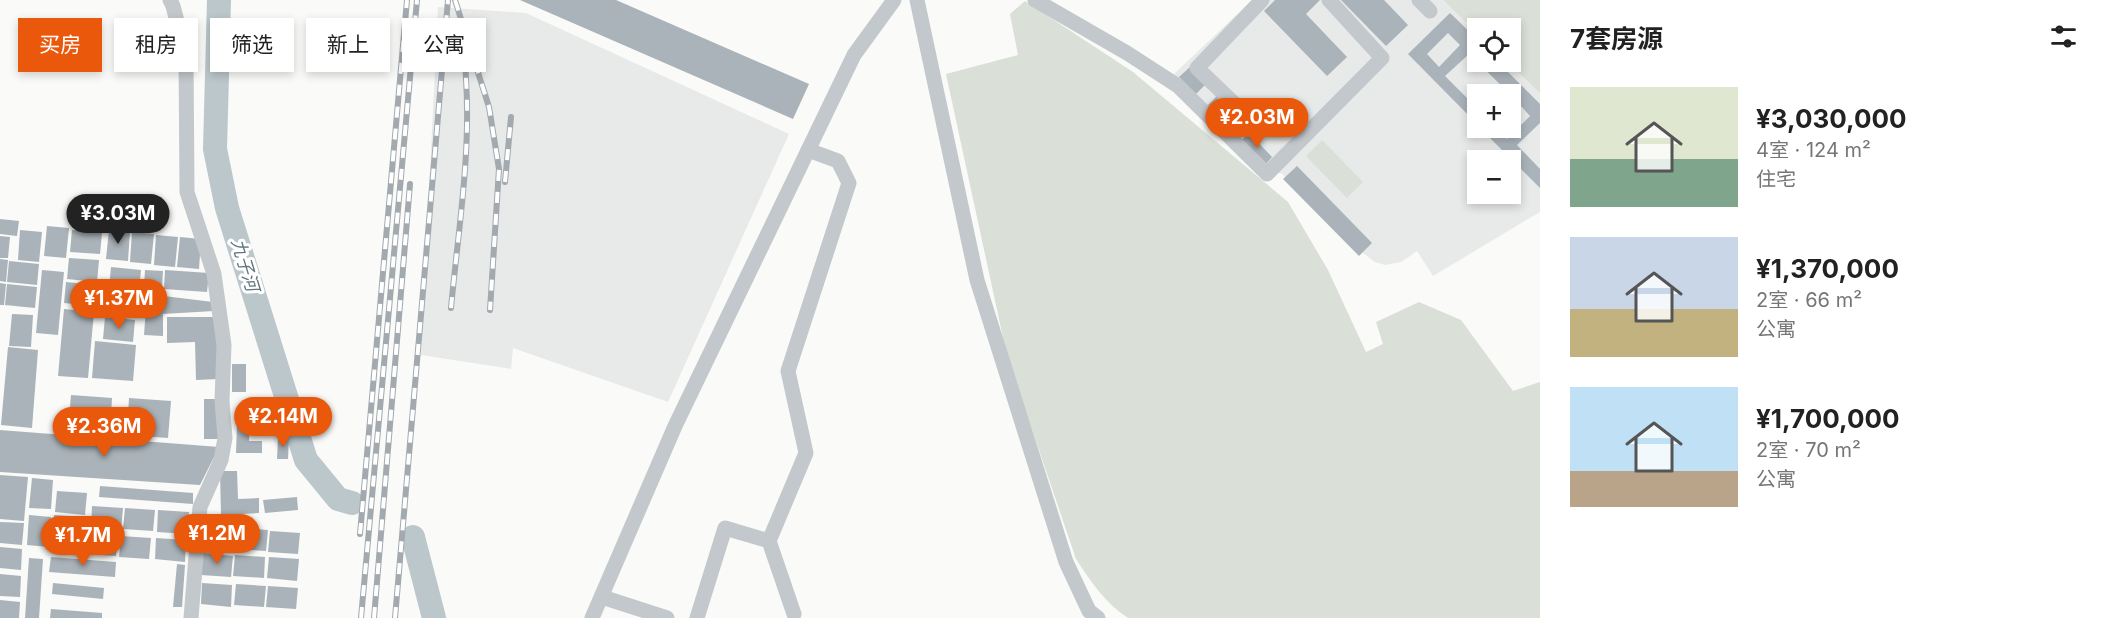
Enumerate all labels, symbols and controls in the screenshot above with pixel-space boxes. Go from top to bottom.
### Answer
chip: 买房 [18,18,102,72]
chip: 租房 [114,18,198,72]
chip: 筛选 [210,18,294,72]
chip: 新上 [306,18,390,72]
chip: 公寓 [402,18,486,72]
map controls [1467,18,1521,204]
button: locate [1467,18,1521,72]
icon: filters [2047,20,2080,53]
text: 7套房源 [1570,23,1663,54]
button: + [1467,84,1521,138]
pin: ¥2.03M [1208,98,1306,149]
text: ¥3,030,000 [1756,103,1907,134]
text: ¥2.03M [1219,105,1295,129]
icon: home [1618,111,1690,183]
text: 4室 · 124 m² [1756,138,1871,162]
button: − [1467,150,1521,204]
text: 住宅 [1756,167,1796,191]
pin: ¥3.03M [69,194,167,245]
text: ¥3.03M [80,201,156,225]
water label: 九子河 [228,236,264,297]
text: ¥1,370,000 [1756,253,1899,284]
icon: home [1618,261,1690,333]
pin: ¥1.37M [70,279,168,330]
text: ¥1.37M [84,286,154,310]
text: 2室 · 66 m² [1756,288,1862,312]
text: 公寓 [1756,317,1796,341]
pin: ¥2.14M [234,397,332,448]
text: ¥1,700,000 [1756,403,1900,434]
text: ¥2.14M [248,404,318,428]
pin: ¥2.36M [55,407,153,458]
icon: home [1618,411,1690,483]
text: ¥2.36M [67,414,141,438]
text: 2室 · 70 m² [1756,438,1861,462]
text: 公寓 [1756,467,1796,491]
pin: ¥1.2M [175,514,259,565]
pin: ¥1.7M [41,516,125,567]
text: ¥1.2M [188,521,246,545]
text: ¥1.7M [55,523,111,547]

